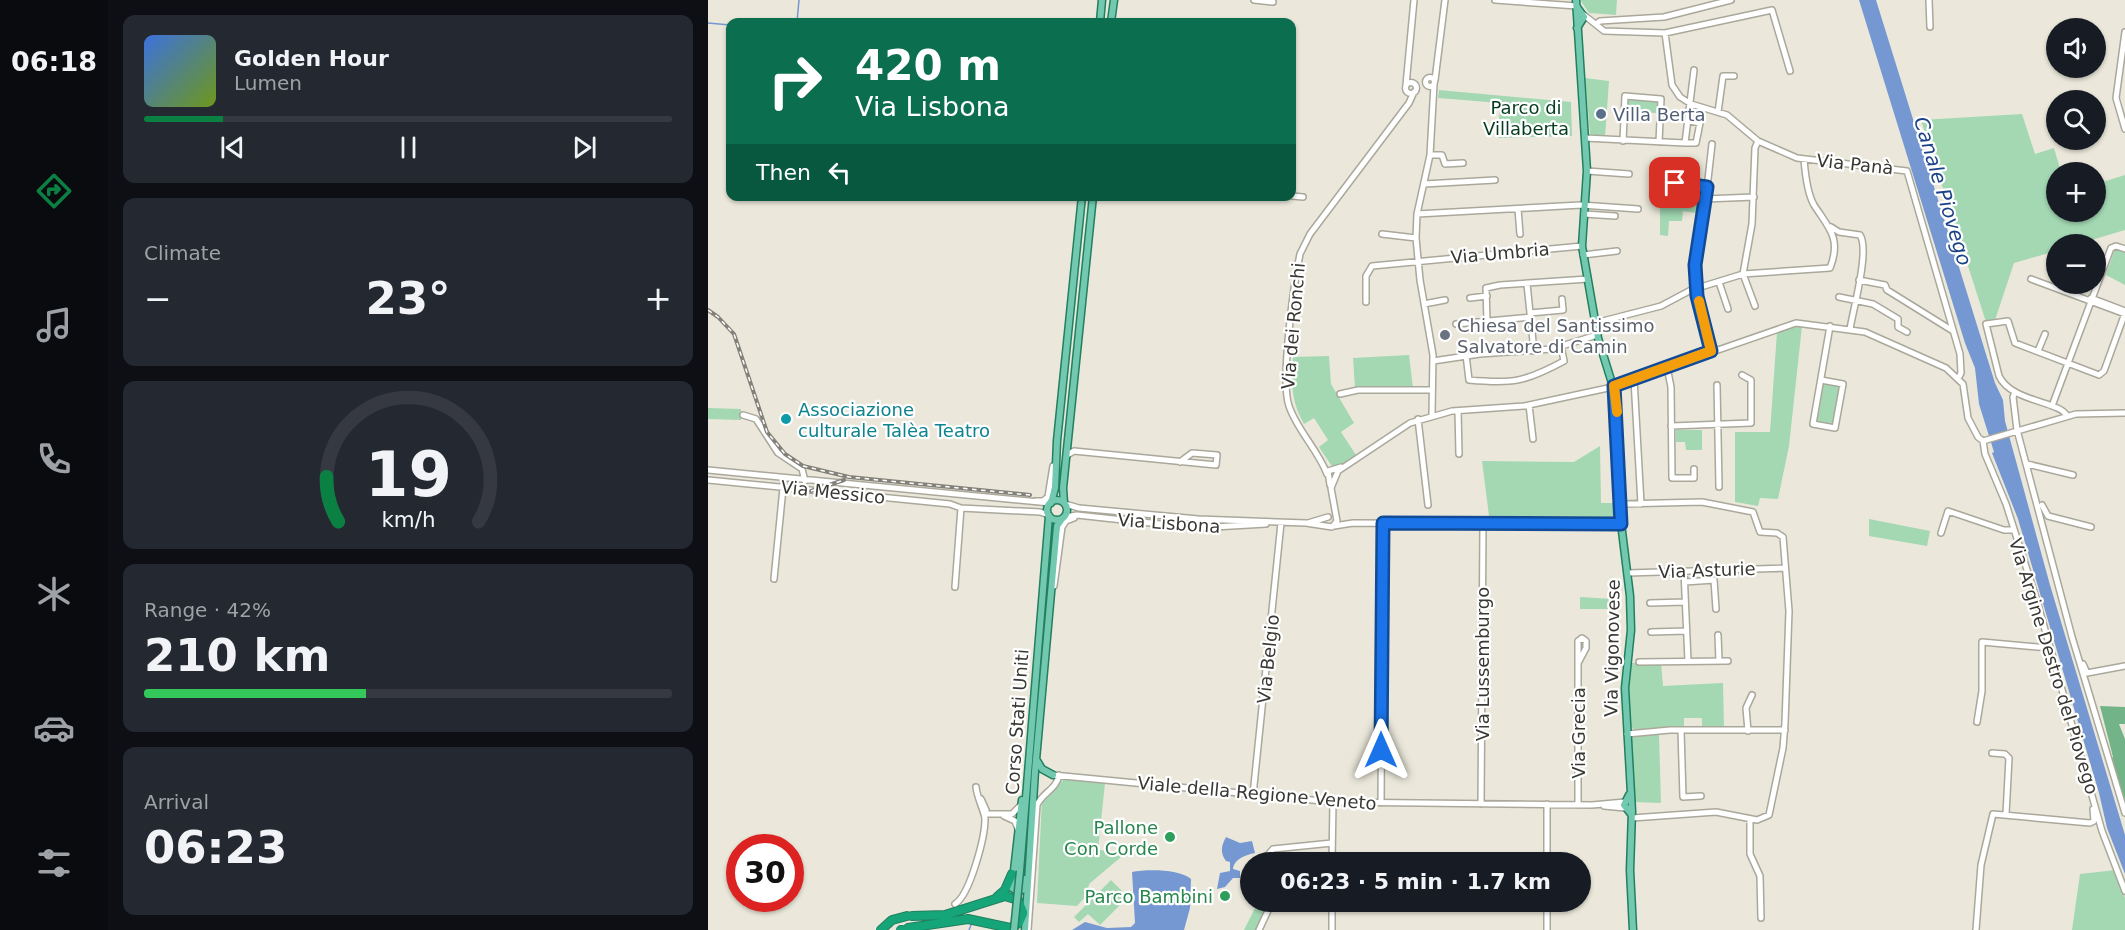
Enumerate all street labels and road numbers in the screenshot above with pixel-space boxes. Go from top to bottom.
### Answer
street label: Via Panà [1816,150,1894,178]
street label: Via Umbria [1450,238,1550,268]
street label: Via dei Ronchi [1277,262,1309,390]
street label: Via Messico [780,476,886,508]
street label: Via Lisbona [1117,509,1221,537]
street label: Via Argine Destro del Piovego [2005,535,2103,797]
street label: Via Asturie [1658,558,1756,582]
street label: Via Vigonovese [1600,579,1624,717]
street label: Via Lussemburgo [1472,587,1493,741]
street label: Via Belgio [1253,613,1283,705]
street label: Corso Stati Uniti [1001,648,1033,796]
street label: Via Grecia [1568,687,1589,779]
street label: Viale della Regione Veneto [1137,772,1377,814]

